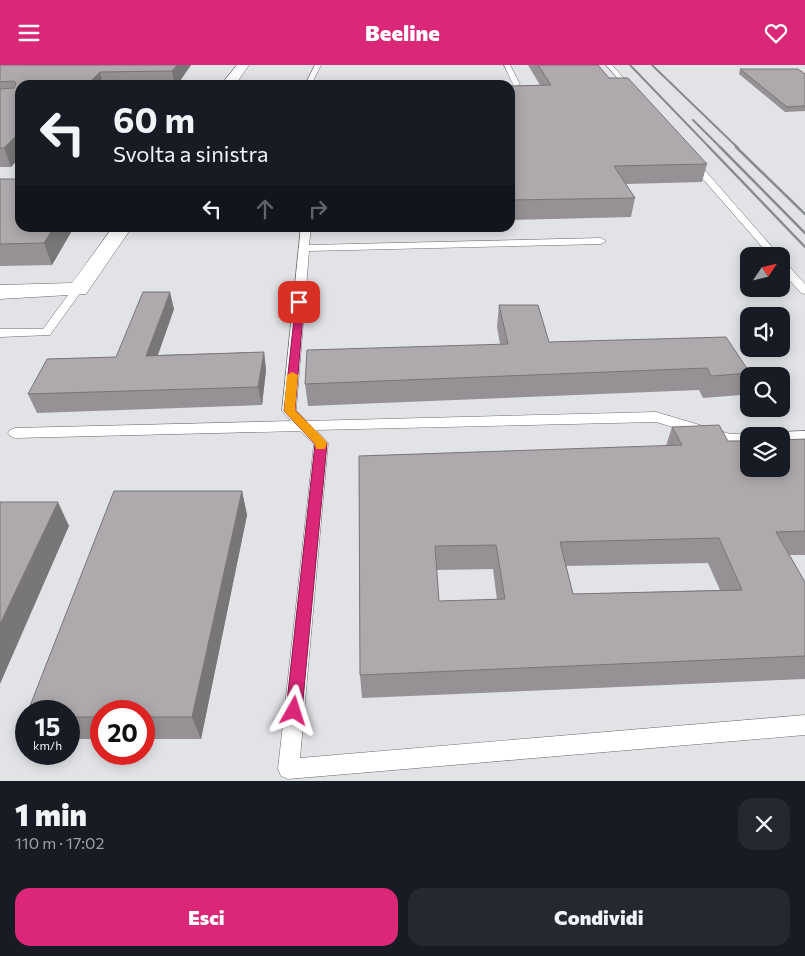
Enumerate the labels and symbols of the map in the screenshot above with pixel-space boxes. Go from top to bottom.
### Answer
north arrow [740,247,790,297]
pin [278,281,320,323]
position arrow [267,684,319,736]
speed limit sign: 20 [90,700,155,765]

